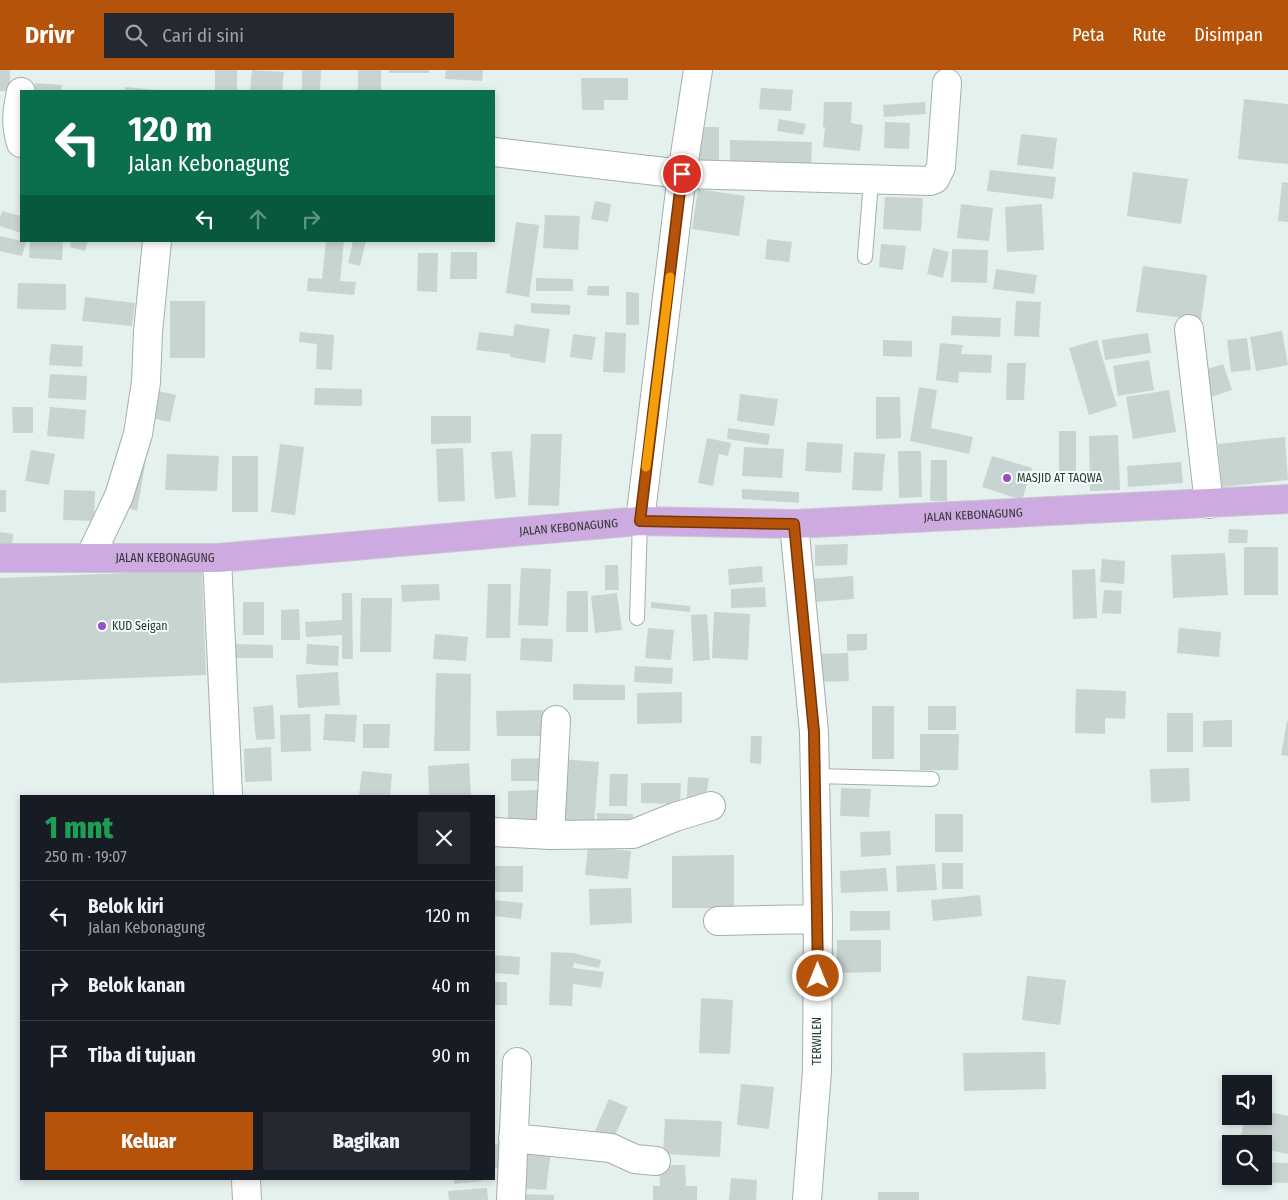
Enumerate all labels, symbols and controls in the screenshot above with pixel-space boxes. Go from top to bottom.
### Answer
search box [104,13,454,58]
text: Drivr [25,21,74,49]
icon: search [122,21,150,49]
text: Cari di sini [162,24,244,47]
text: Peta [1072,24,1104,46]
text: Rute [1132,24,1166,46]
text: Disimpan [1194,24,1263,46]
text: 120 m [128,108,212,150]
icon: left [45,110,110,175]
text: Jalan Kebonagung [128,150,289,177]
pin [661,153,703,195]
icon: arrive [668,160,696,188]
icon: left [191,205,219,233]
icon: ahead [244,205,272,233]
icon: right [297,205,325,233]
place label: MASJID AT TAQWA [1017,471,1103,485]
marker: MASJID AT TAQWA [1001,472,1013,484]
street label: JALAN KEBONAGUNG [923,505,1023,524]
street label: JALAN KEBONAGUNG [519,516,619,539]
street label: JALAN KEBONAGUNG [115,551,215,565]
place label: KUD Seigan [112,619,168,633]
marker: KUD Seigan [96,620,108,632]
text: 1 mnt [45,810,113,846]
button: close [418,812,470,864]
text: 250 m · 19:07 [45,847,127,866]
text: Belok kiri [88,895,164,918]
icon: left [45,902,73,930]
text: 120 m [425,904,470,927]
text: Jalan Kebonagung [88,918,205,937]
position arrow [791,949,843,1001]
icon: right [45,972,73,1000]
text: Belok kanan [88,974,185,997]
text: 40 m [432,974,470,997]
street label: TERWILEN [810,1017,824,1065]
icon: arrive [45,1042,73,1070]
text: Tiba di tujuan [88,1044,196,1067]
text: 90 m [432,1044,470,1067]
map controls [1222,1075,1272,1185]
button: sound [1222,1075,1272,1125]
button: Keluar [45,1112,253,1170]
button: Bagikan [263,1112,470,1170]
button: search [1222,1135,1272,1185]

